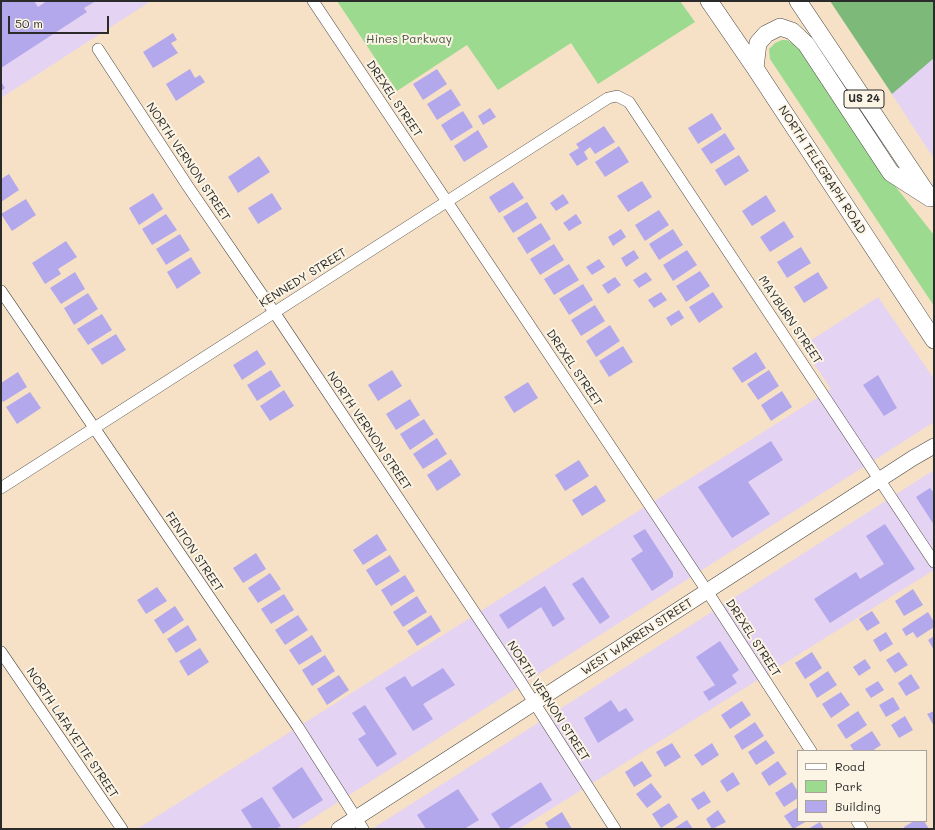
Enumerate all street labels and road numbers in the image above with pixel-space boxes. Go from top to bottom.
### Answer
street label: DREXEL STREET [363,58,425,140]
road number: US 24 [844,90,884,108]
street label: NORTH VERNON STREET [143,100,233,224]
street label: NORTH TELEGRAPH ROAD [775,103,869,237]
street label: KENNEDY STREET [257,245,349,311]
street label: MAYBURN STREET [755,273,825,367]
street label: DREXEL STREET [543,327,605,409]
street label: NORTH VERNON STREET [324,369,414,493]
street label: FENTON STREET [162,509,226,595]
street label: WEST WARREN STREET [579,596,695,678]
street label: DREXEL STREET [723,597,783,679]
street label: NORTH VERNON STREET [504,638,592,764]
street label: NORTH LAFAYETTE STREET [23,665,121,801]

